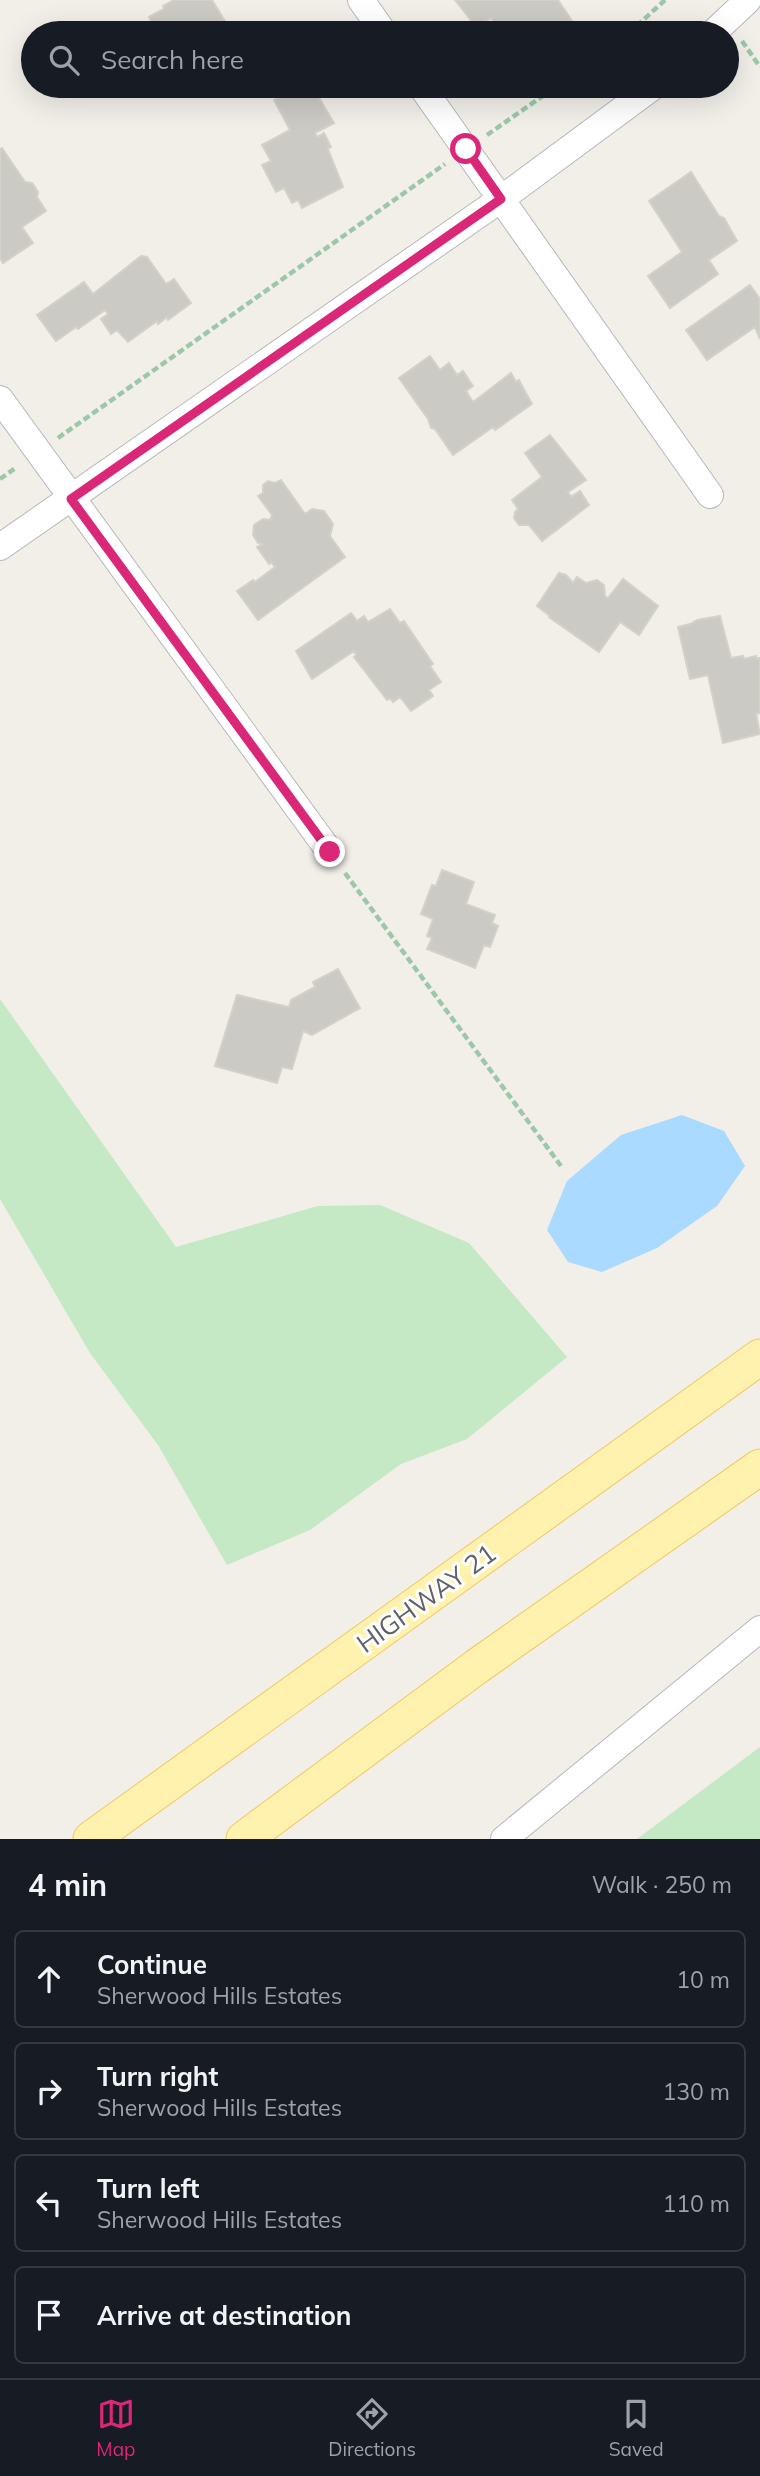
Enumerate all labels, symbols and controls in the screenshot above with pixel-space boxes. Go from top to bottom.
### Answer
search box [21,21,739,98]
icon: search [45,41,83,79]
text: Search here [101,43,244,76]
route start [450,133,481,164]
route end [314,836,345,867]
street label: HIGHWAY 21 [350,1536,502,1660]
text: 4 min [28,1866,107,1904]
text: Walk · 250 m [592,1870,732,1899]
text: Continue [97,1948,207,1981]
icon: ahead [30,1960,68,1998]
text: 10 m [676,1965,730,1994]
text: Sherwood Hills Estates [97,1981,342,2010]
text: Turn right [97,2060,218,2093]
icon: right [30,2072,68,2110]
text: 130 m [662,2077,730,2106]
text: Sherwood Hills Estates [97,2093,342,2122]
text: Turn left [97,2172,199,2205]
icon: left [30,2184,68,2222]
text: 110 m [662,2189,730,2218]
text: Sherwood Hills Estates [97,2205,342,2234]
icon: arrive [30,2296,68,2334]
text: Arrive at destination [97,2299,352,2332]
tab: Map [96,2395,135,2461]
tab: Directions [328,2395,416,2461]
tab: Saved [609,2395,664,2461]

